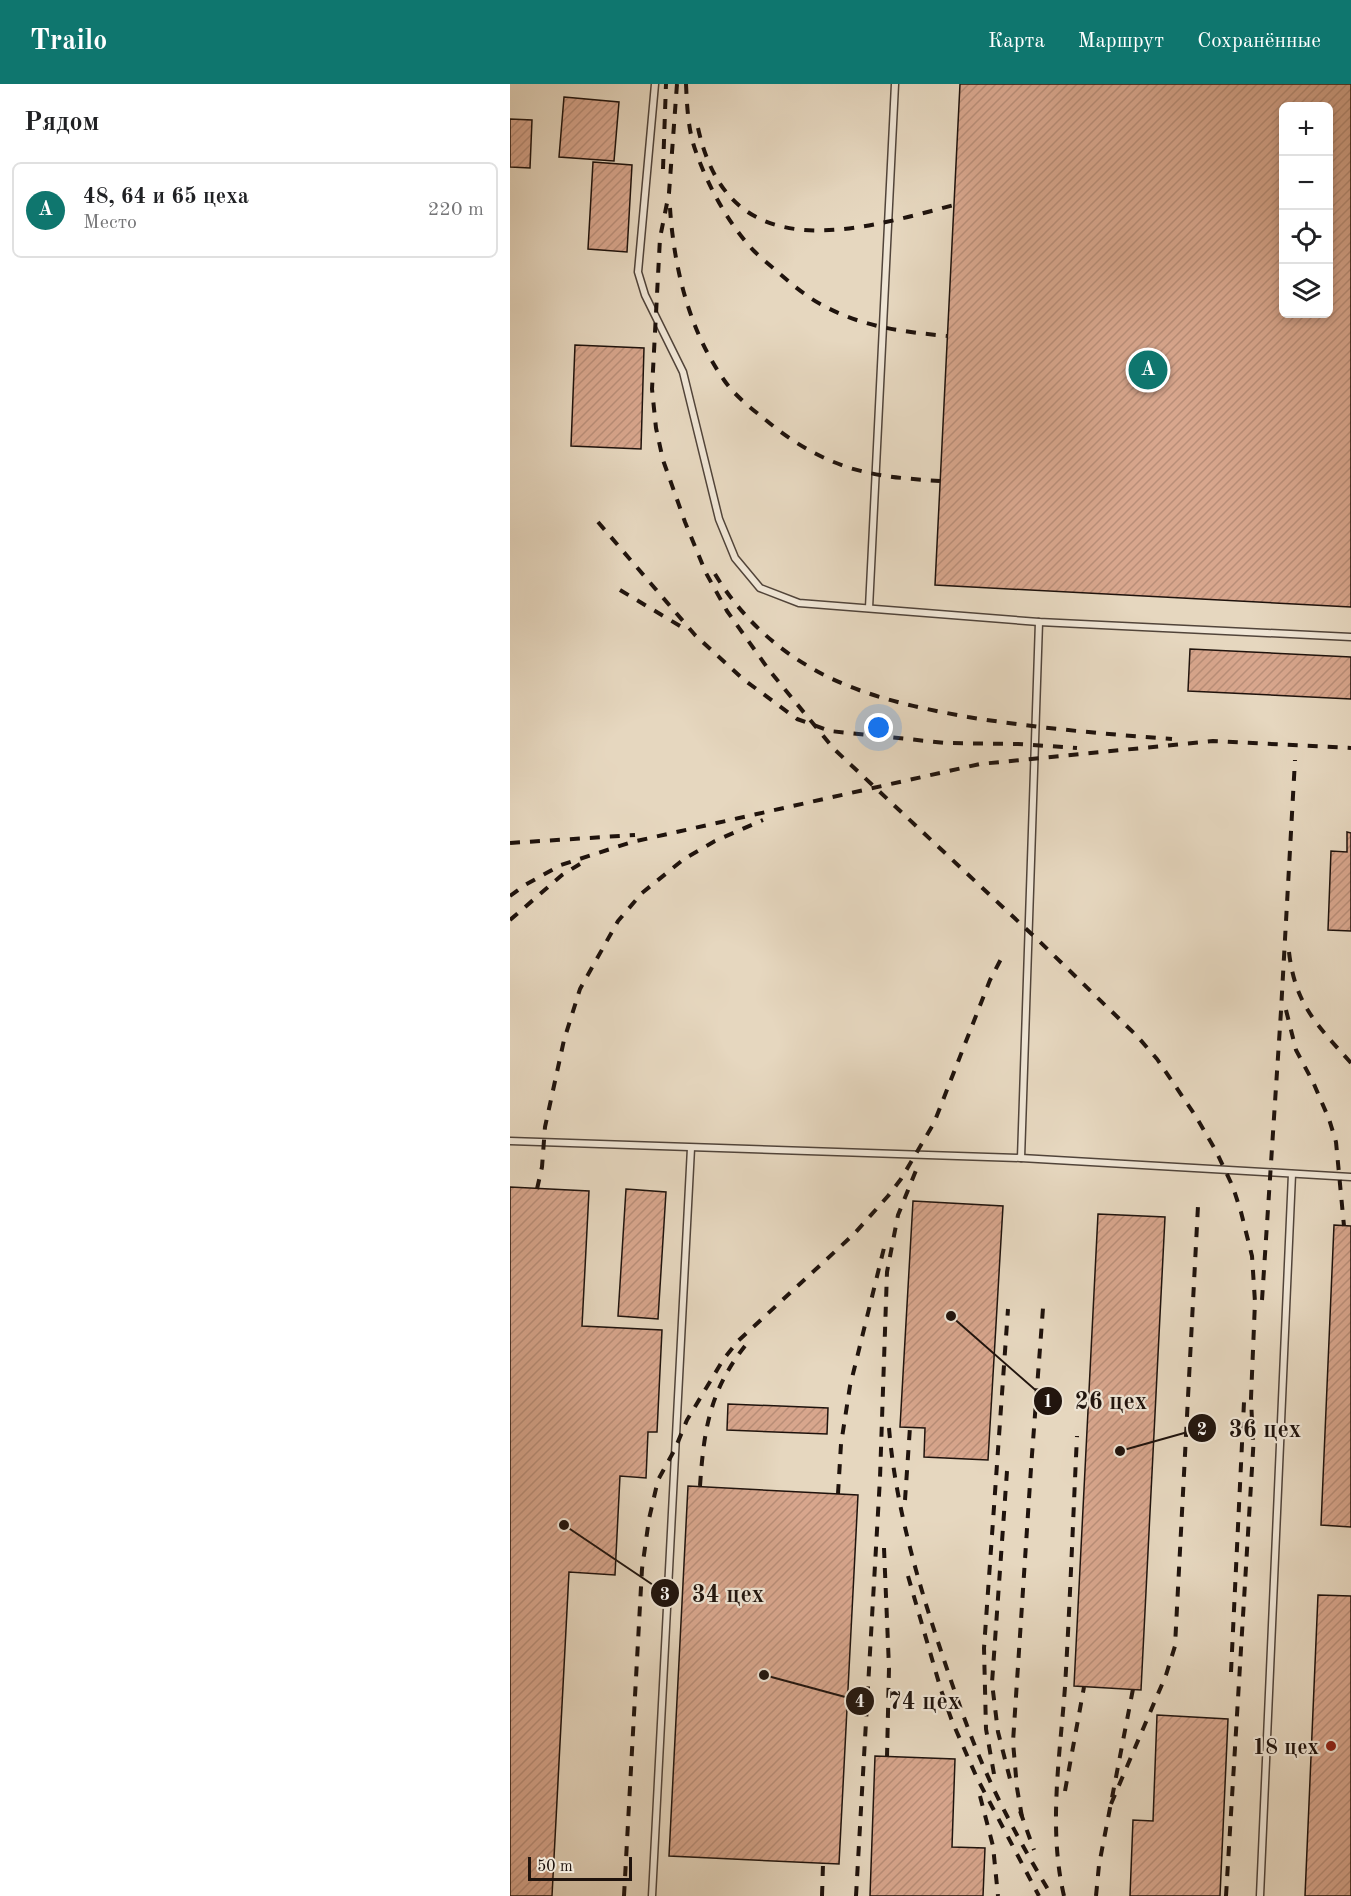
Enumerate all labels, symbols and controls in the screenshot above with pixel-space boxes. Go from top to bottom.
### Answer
text: Trailo [30,28,107,56]
text: Карта [988,31,1045,52]
text: Маршрут [1078,31,1164,52]
text: Сохранённые [1197,31,1321,52]
map controls [1279,102,1333,318]
button: + [1279,102,1333,156]
text: Рядом [24,110,99,136]
button: − [1279,156,1333,210]
text: 48, 64 и 65 цеха [83,186,249,208]
text: A [38,200,53,220]
text: 220 m [428,200,484,220]
button: locate [1279,210,1333,264]
text: Место [83,213,137,233]
button: layers [1279,264,1333,318]
pin: A [1128,348,1168,392]
your location [864,713,893,742]
callout: 26 цех [1033,1380,1160,1422]
text: 26 цех [1075,1391,1147,1415]
text: 1 [1043,1393,1053,1411]
callout: 36 цех [1187,1407,1313,1449]
text: 36 цех [1229,1419,1301,1443]
text: 2 [1197,1421,1207,1439]
callout: 34 цех [650,1572,776,1614]
text: 34 цех [692,1584,764,1608]
text: 3 [660,1586,670,1604]
callout: 74 цех [845,1680,972,1722]
text: 74 цех [888,1691,960,1715]
text: 4 [855,1693,865,1711]
place label: 18 цех [1253,1737,1319,1759]
marker: 18 цех [1324,1739,1338,1753]
scale bar [528,1854,632,1882]
text: 50 m [537,1859,573,1875]

